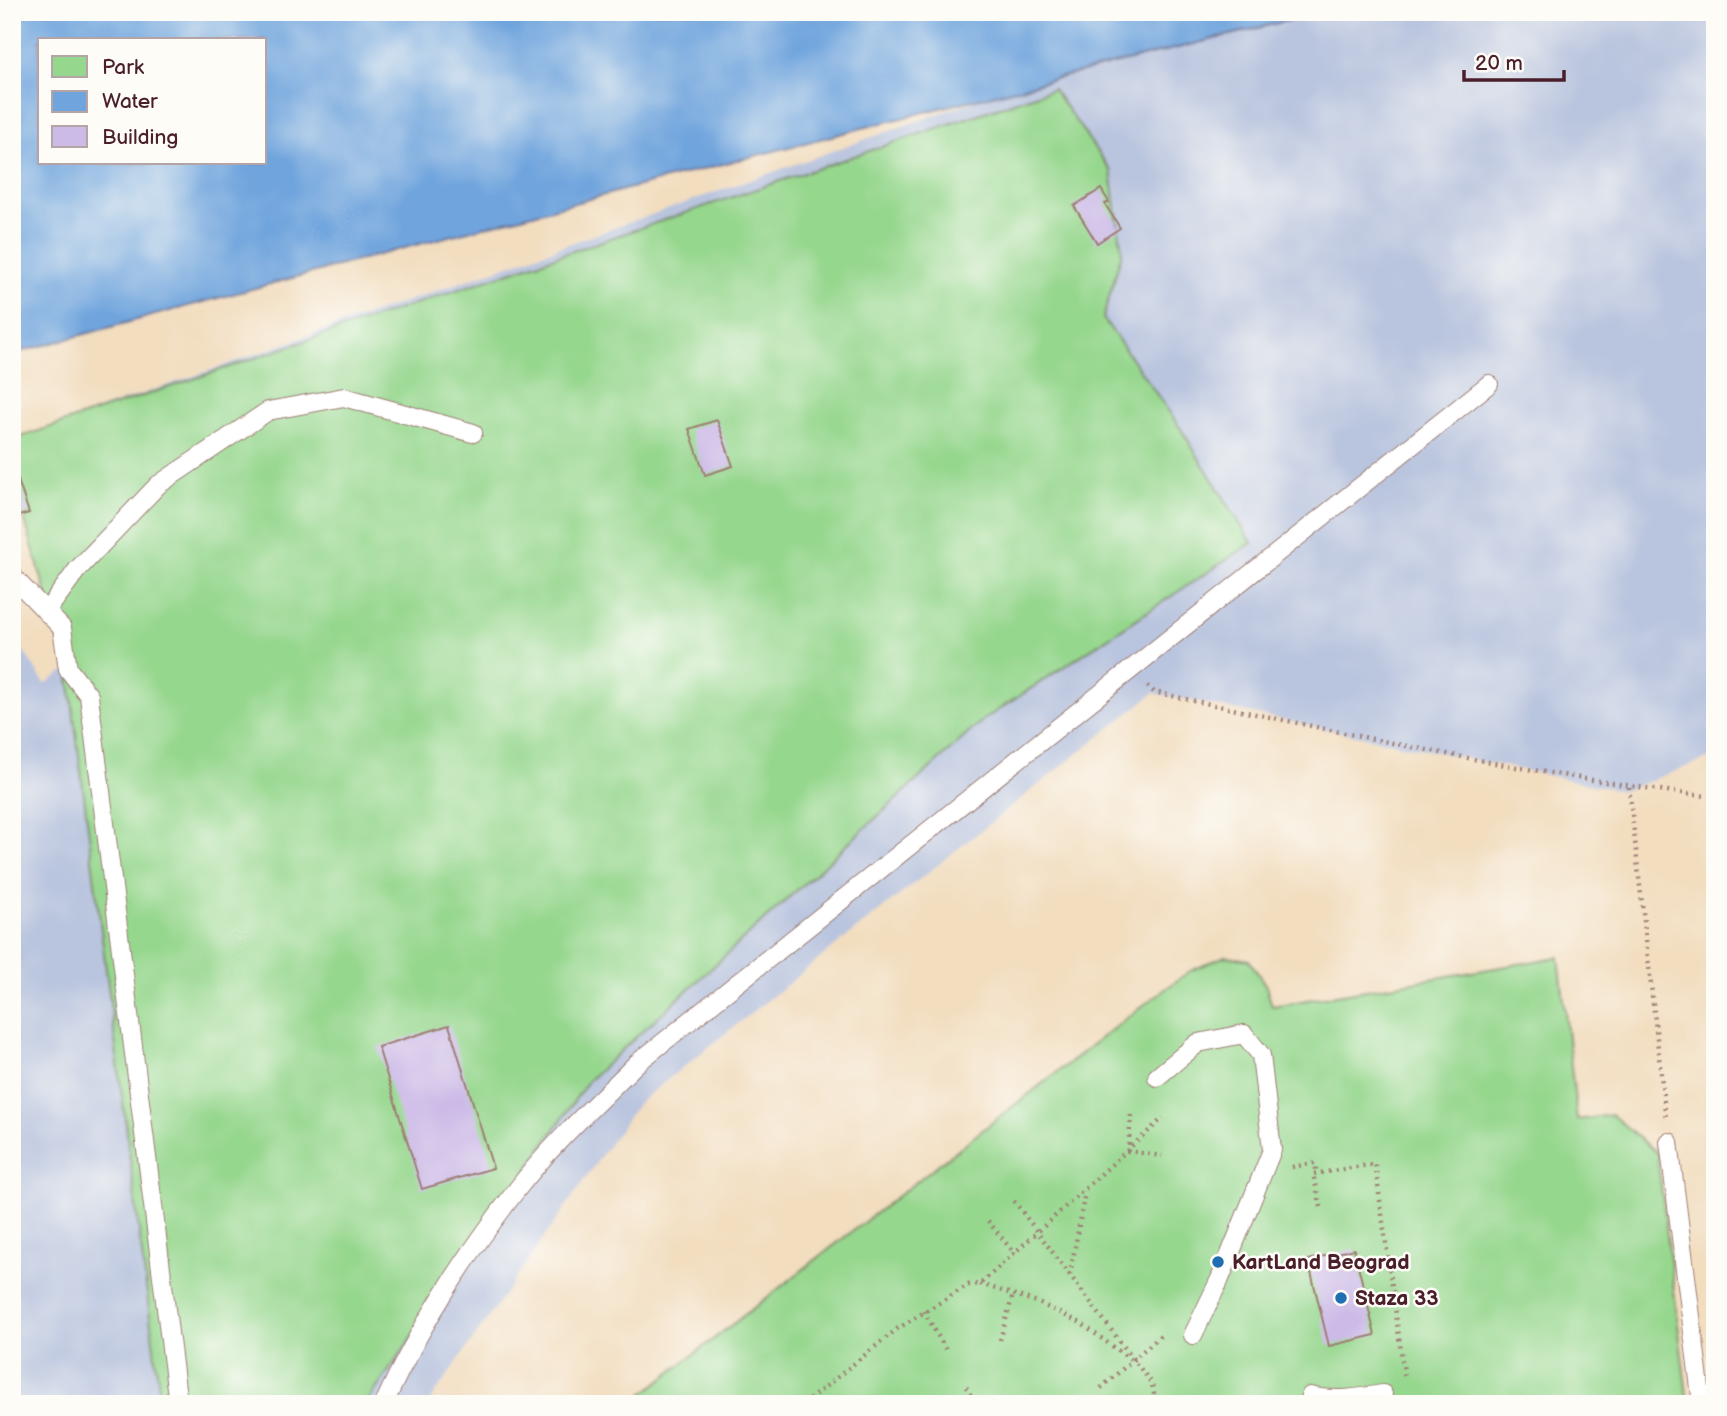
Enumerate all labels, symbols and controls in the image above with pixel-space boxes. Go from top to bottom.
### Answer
legend [38,38,266,164]
scale bar [1464,38,1564,82]
text: 20 m [1475,51,1523,76]
text: Park [102,55,145,80]
text: Water [102,89,158,114]
text: Building [102,125,178,150]
place label: KartLand Beograd [1232,1250,1410,1275]
marker: KartLand Beograd [1210,1254,1226,1270]
place label: Staza 33 [1355,1286,1439,1311]
marker: Staza 33 [1333,1290,1349,1306]

